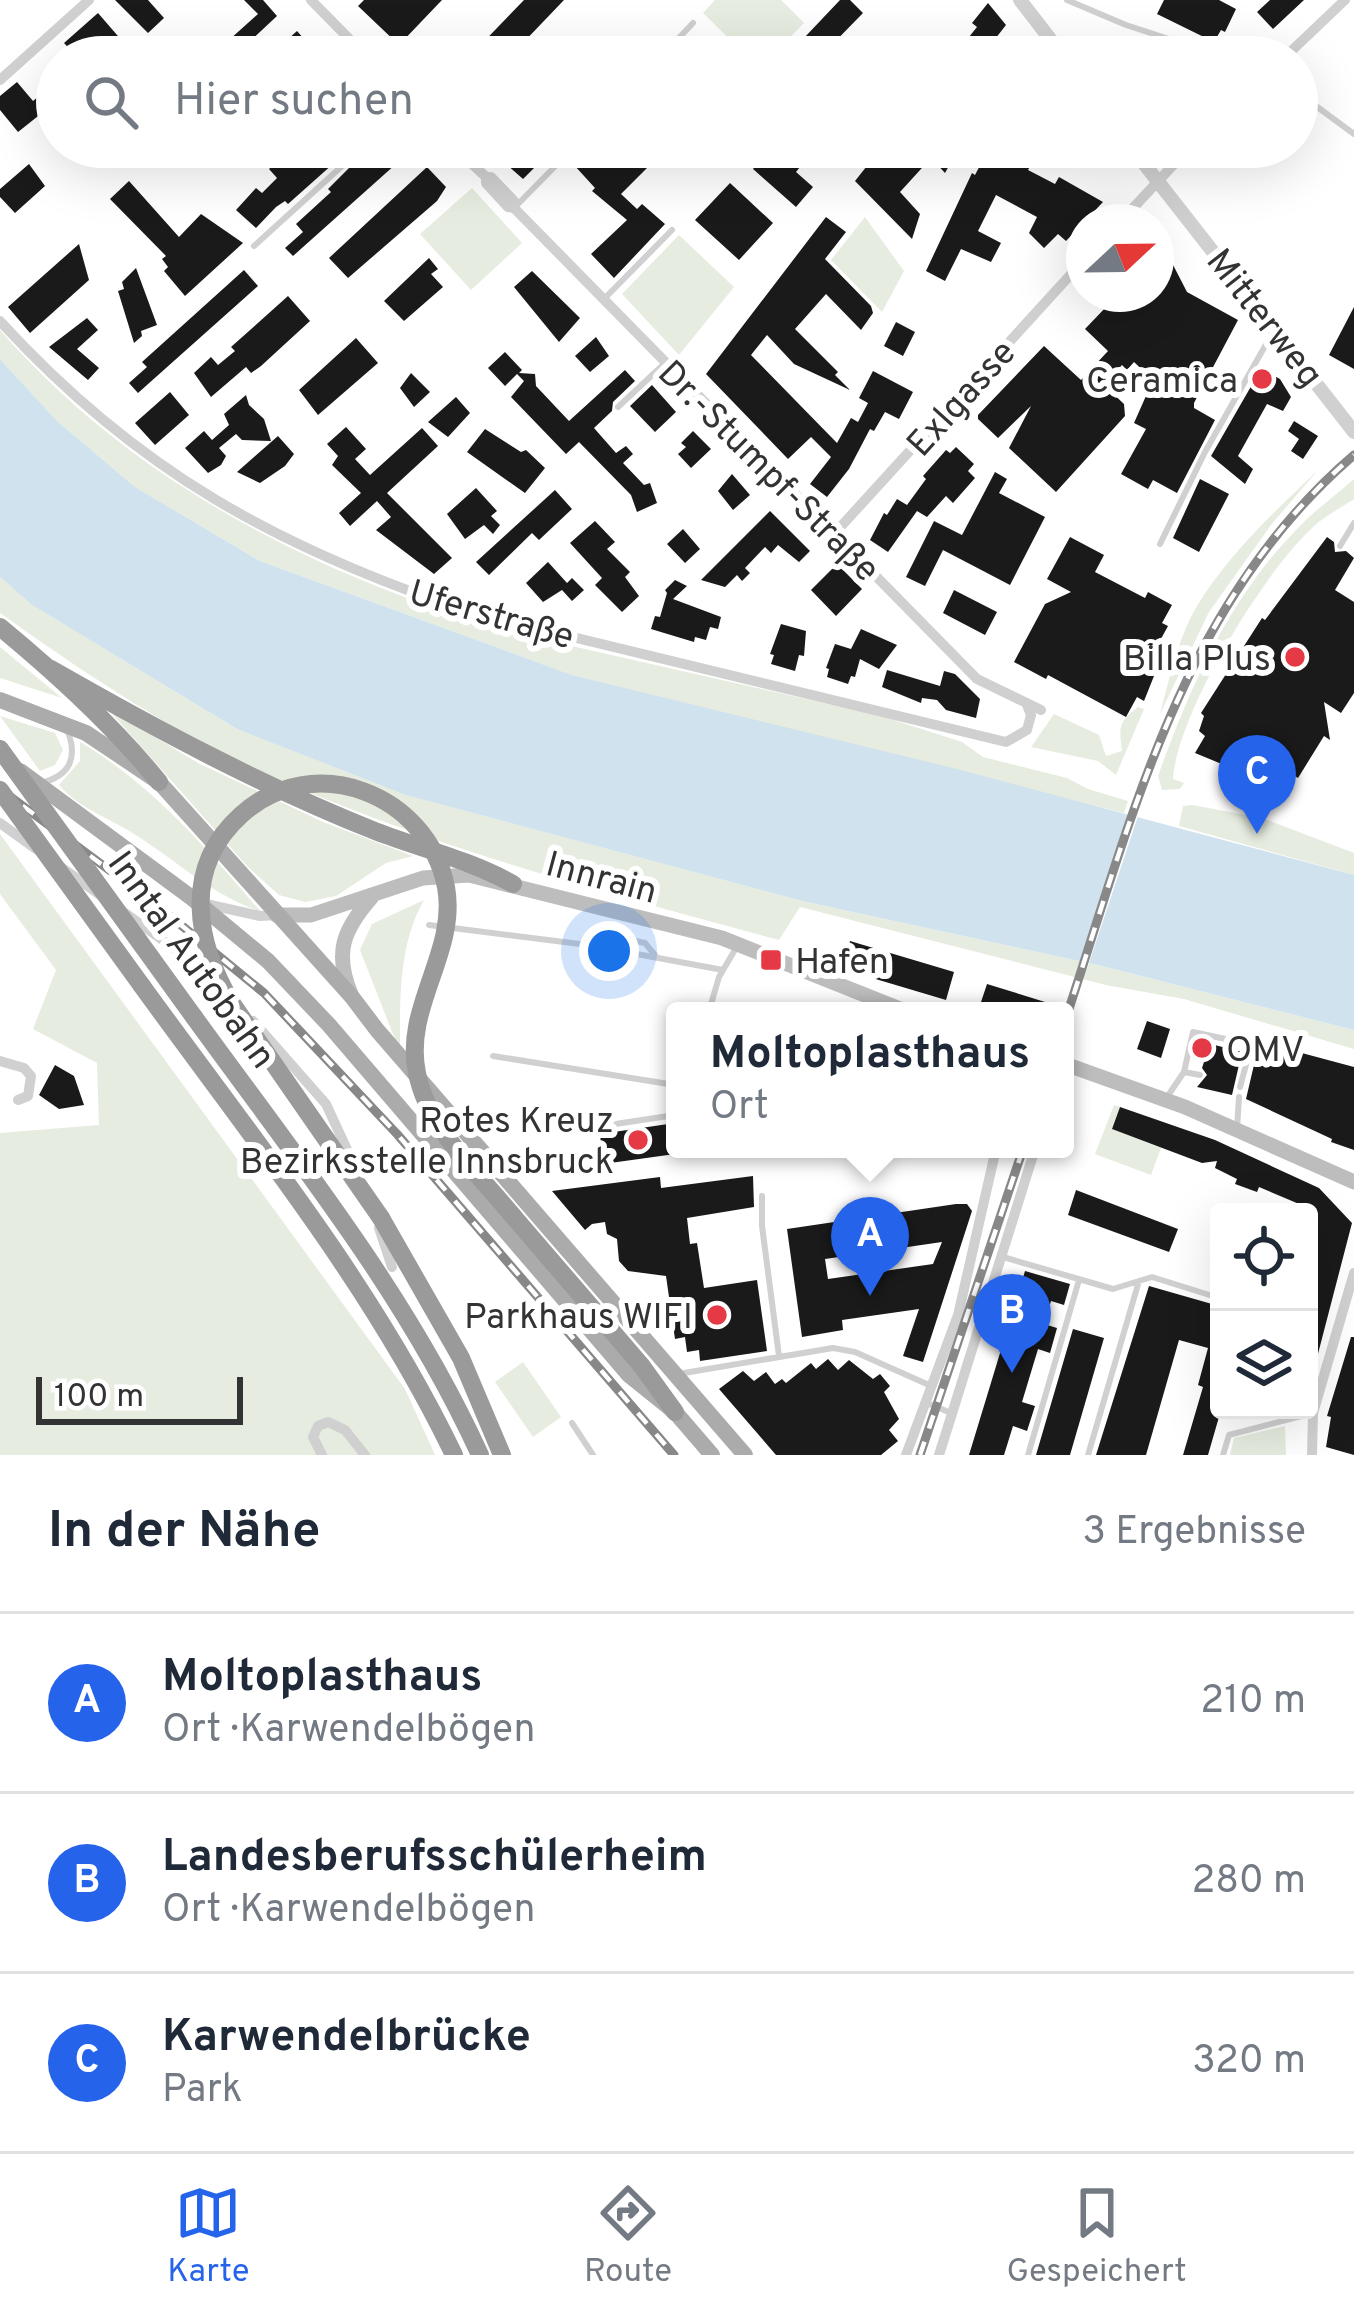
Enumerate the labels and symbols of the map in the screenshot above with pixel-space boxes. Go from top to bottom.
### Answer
north arrow [1066,204,1174,312]
street label: Mitterweg [1194,241,1331,398]
street label: Exlgasse [898,332,1028,468]
street label: Dr.-Stumpf-Straße [646,352,888,594]
place label: Ceramica [1086,360,1238,406]
marker: Ceramica [1249,366,1275,392]
street label: Uferstraße [403,571,579,662]
place label: Billa Plus [1123,638,1271,684]
marker: Billa Plus [1282,644,1308,670]
pin: C [1218,735,1296,834]
street label: Innrain [540,843,662,917]
street label: Inntal Autobahn [95,844,284,1079]
your location [579,921,639,981]
place label: Hafen [795,941,889,987]
marker: Hafen [758,947,784,973]
place label: OMV [1226,1029,1304,1075]
marker: OMV [1189,1035,1215,1061]
place label: Rotes Kreuz Bezirksstelle Innsbruck [240,1100,614,1187]
marker: Rotes Kreuz Bezirksstelle Innsbruck [625,1127,651,1153]
pin: A [831,1197,909,1296]
pin: B [973,1274,1051,1373]
place label: Parkhaus WIFI [464,1296,693,1342]
marker: Parkhaus WIFI [704,1302,730,1328]
scale bar [36,1371,243,1424]

